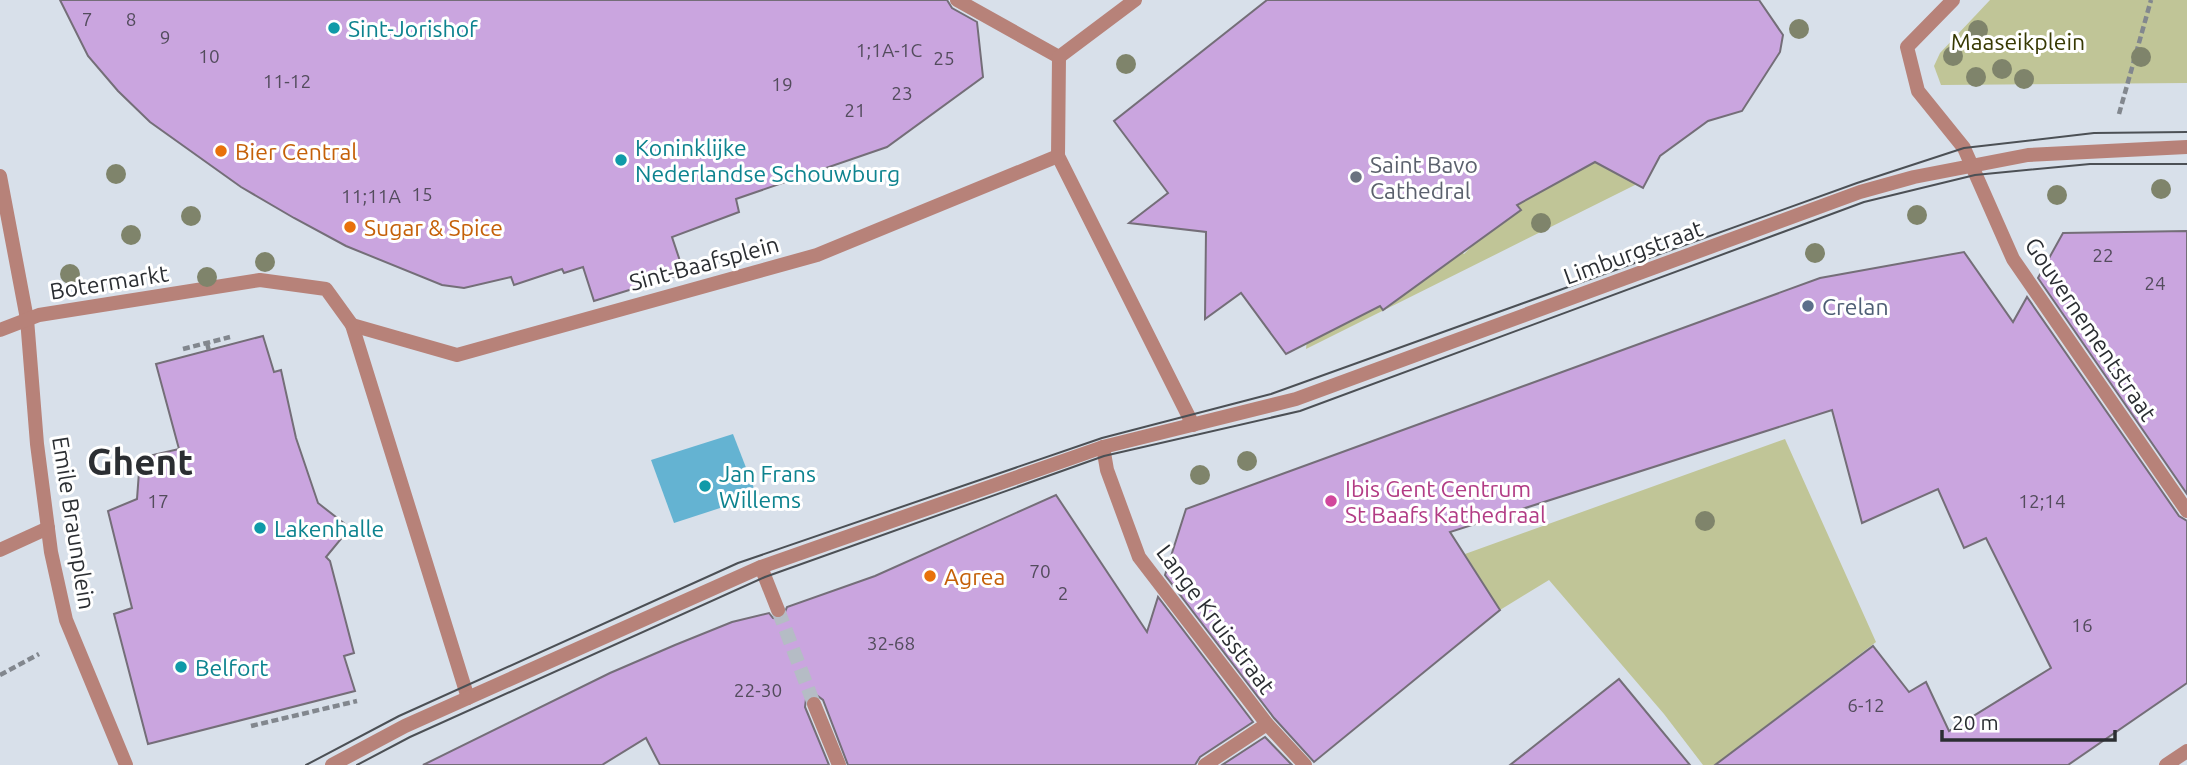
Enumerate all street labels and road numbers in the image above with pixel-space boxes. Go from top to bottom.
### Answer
street label: Limburgstraat [1560,215,1706,289]
street label: Sint-Baafsplein [627,231,781,295]
street label: Gouvernementstraat [2020,233,2162,425]
street label: Botermarkt [48,260,170,304]
street label: Emile Braunplein [48,435,100,611]
street label: Lange Kruisstraat [1152,540,1280,698]

